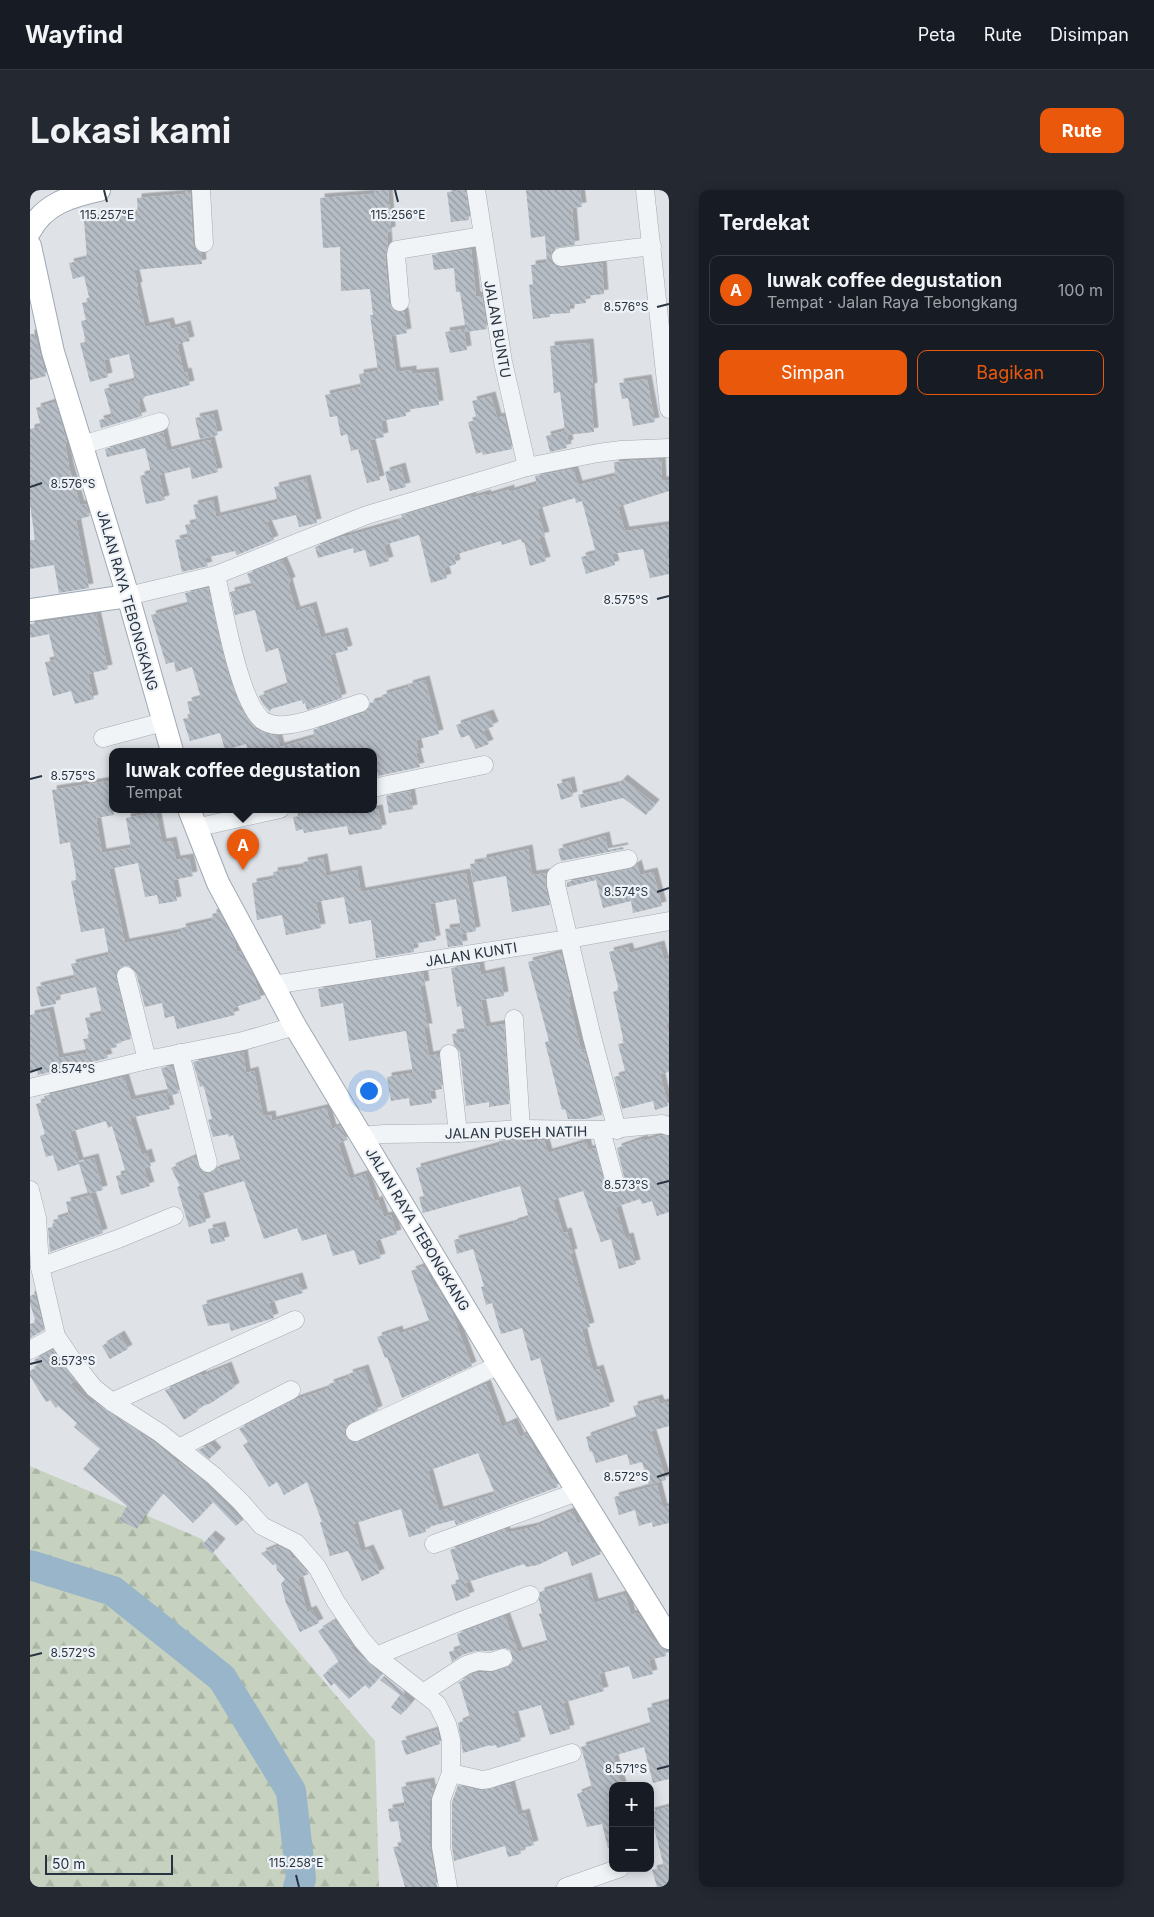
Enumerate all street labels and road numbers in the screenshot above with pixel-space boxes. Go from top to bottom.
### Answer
street label: JALAN BUNTU [481,279,515,379]
street label: JALAN RAYA TEBONGKANG [94,508,162,692]
street label: JALAN KUNTI [424,938,518,970]
street label: JALAN PUSEH NATIH [444,1122,588,1142]
street label: JALAN RAYA TEBONGKANG [362,1144,474,1314]

